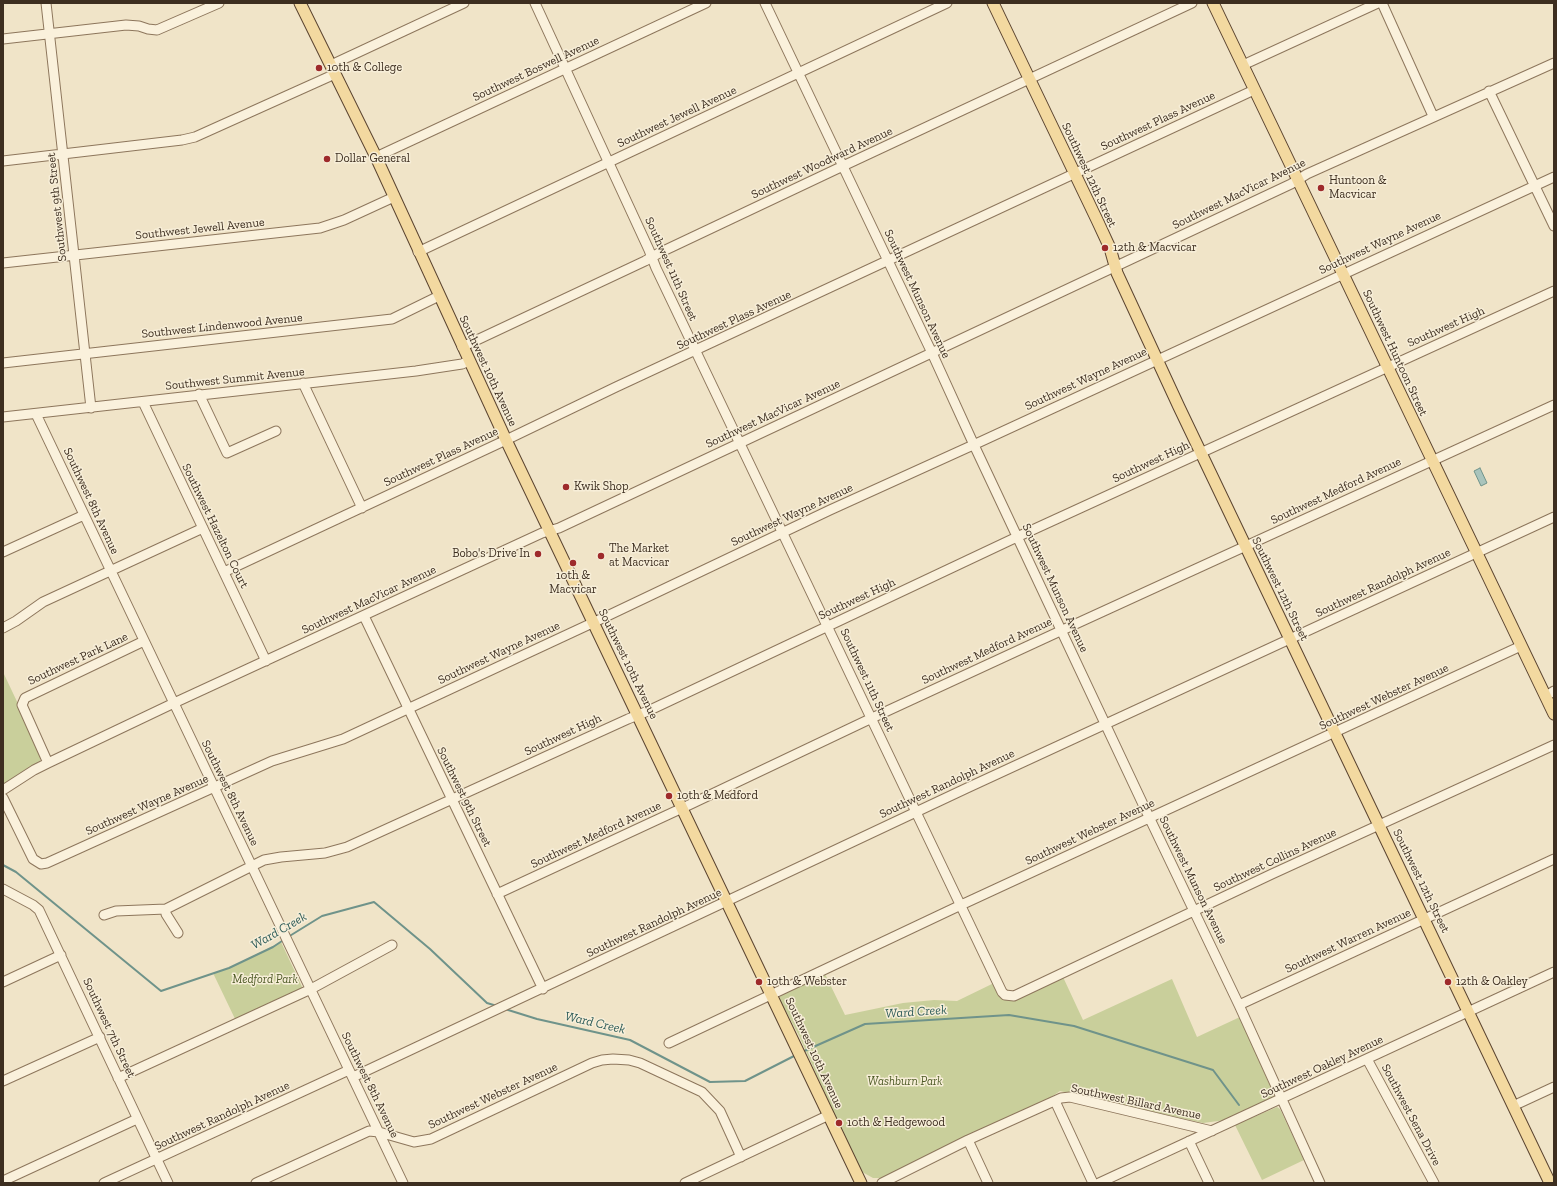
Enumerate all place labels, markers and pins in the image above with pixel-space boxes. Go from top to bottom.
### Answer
place label: 10th & College [327,61,402,75]
marker: 10th & College [314,63,324,73]
place label: Dollar General [335,152,410,166]
marker: Dollar General [322,154,332,164]
place label: Huntoon & Macvicar [1329,174,1387,202]
marker: Huntoon & Macvicar [1316,183,1326,193]
place label: 12th & Macvicar [1113,241,1197,255]
marker: 12th & Macvicar [1100,243,1110,253]
place label: Kwik Shop [574,480,629,494]
marker: Kwik Shop [561,482,571,492]
place label: The Market at Macvicar [609,542,670,570]
place label: Bobo's Drive In [452,547,530,561]
marker: Bobo's Drive In [533,549,543,559]
marker: The Market at Macvicar [596,551,606,561]
marker: 10th & Macvicar [568,558,578,568]
place label: 10th & Macvicar [549,569,597,597]
place label: 10th & Medford [677,789,758,803]
marker: 10th & Medford [664,791,674,801]
place label: 10th & Webster [767,975,847,989]
place label: 12th & Oakley [1456,975,1528,989]
marker: 10th & Webster [754,977,764,987]
marker: 12th & Oakley [1443,977,1453,987]
place label: 10th & Hedgewood [847,1116,945,1130]
marker: 10th & Hedgewood [834,1118,844,1128]

